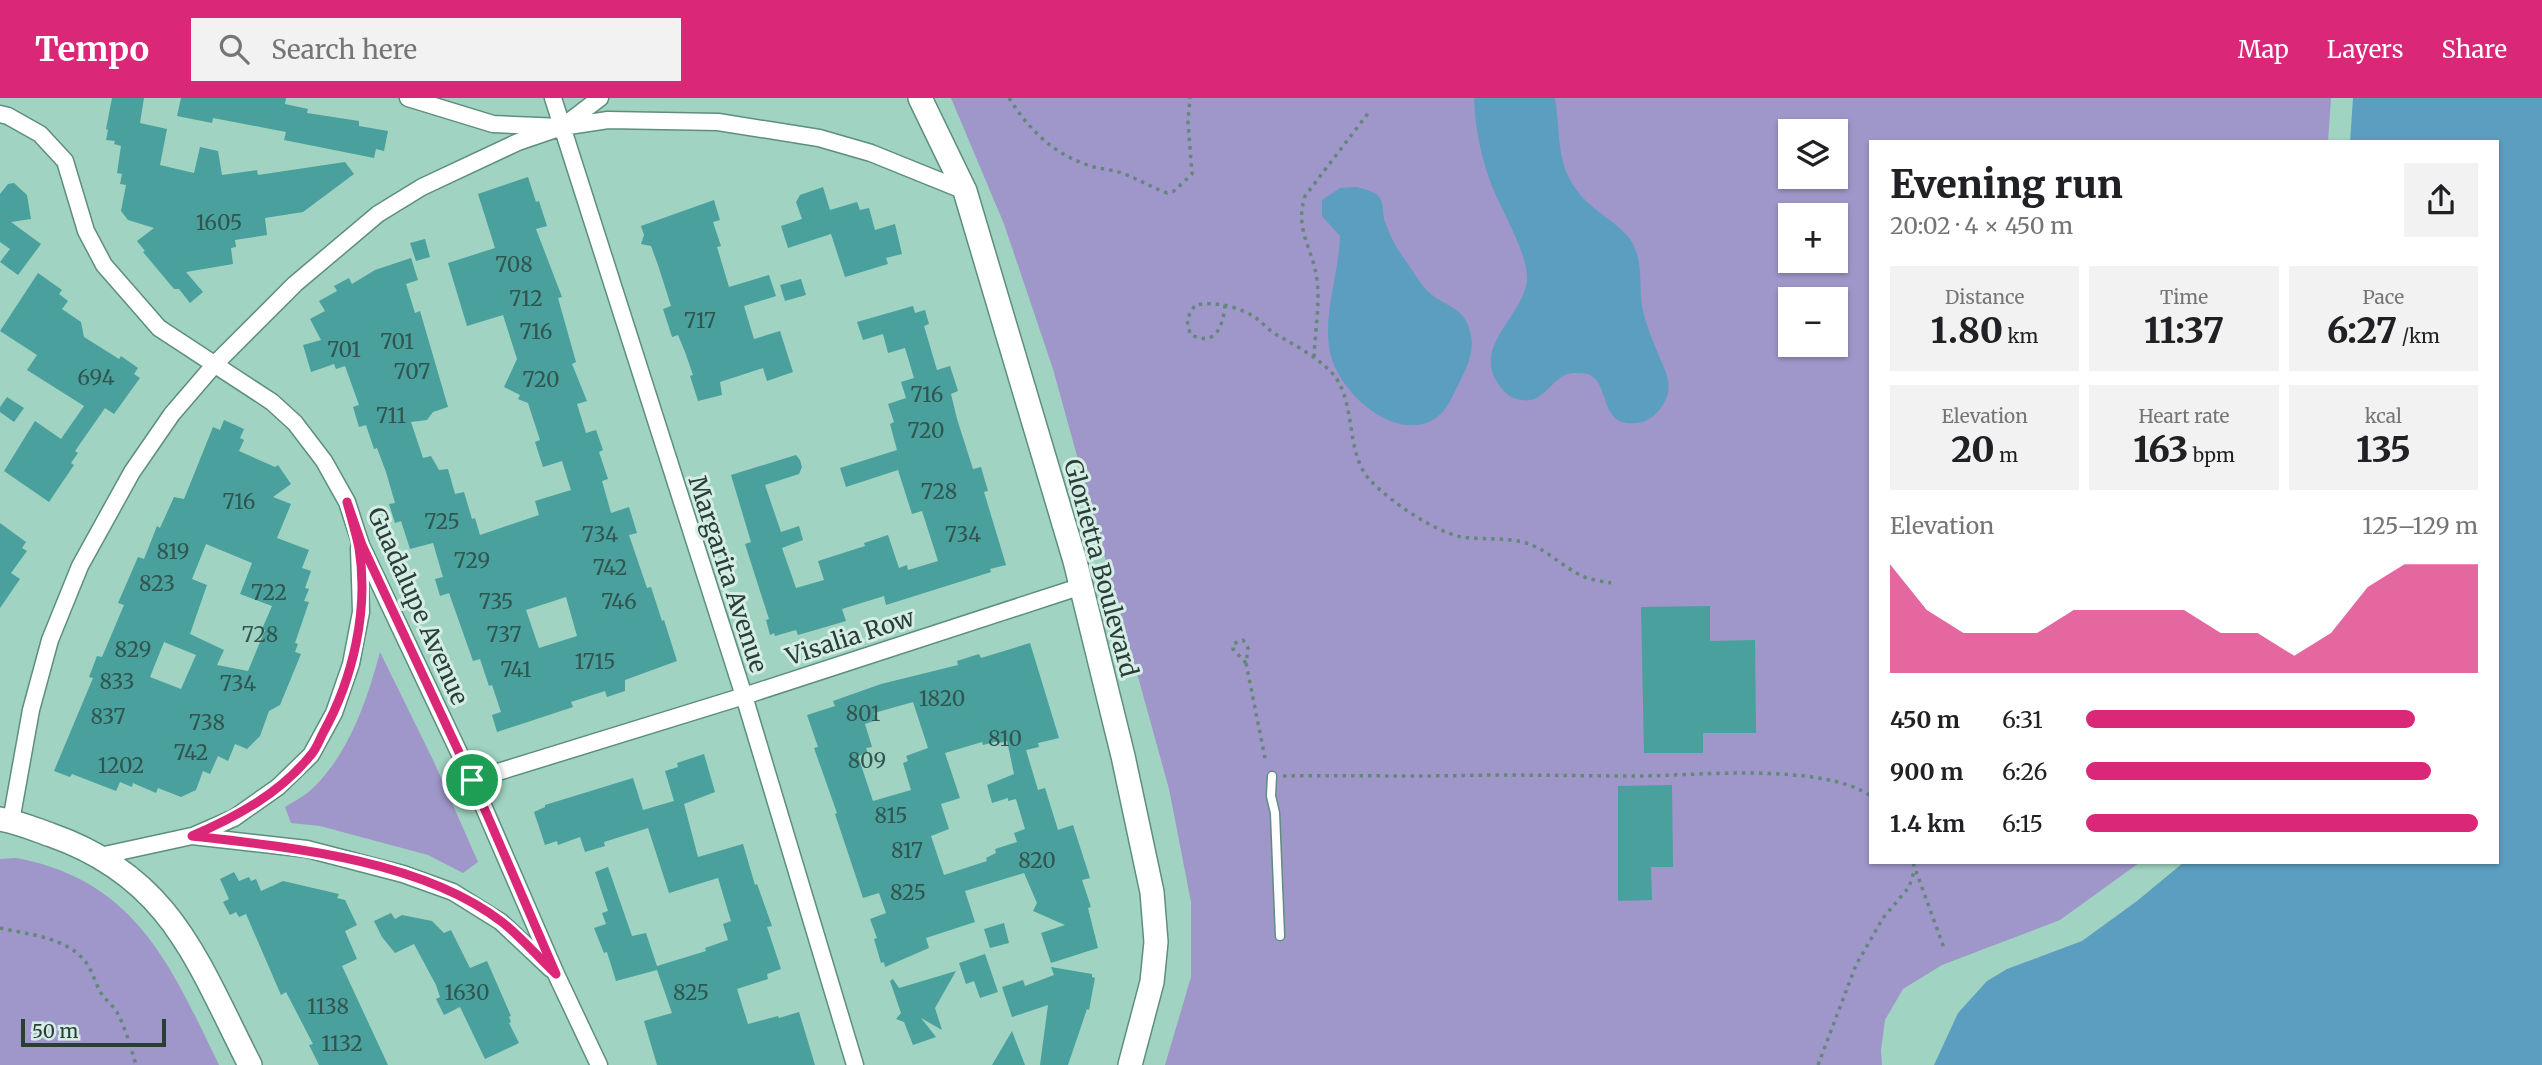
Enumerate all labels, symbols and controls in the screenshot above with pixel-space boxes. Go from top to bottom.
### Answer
search box [191,18,681,81]
text: Tempo [35,29,149,70]
icon: search [215,30,253,68]
text: Search here [271,33,417,66]
text: Map [2238,34,2289,65]
text: Layers [2327,34,2403,65]
text: Share [2441,34,2507,65]
map controls [1778,119,1848,357]
button: layers [1778,119,1848,189]
text: Evening run [1890,161,2123,208]
button: share [2404,163,2478,237]
button: + [1778,203,1848,273]
house number: 1605 [196,209,242,236]
text: 20:02 · 4 × 450 m [1890,211,2073,240]
house number: 708 [495,251,533,278]
house number: 712 [509,285,543,312]
text: Distance [1945,285,2024,309]
text: Time [2160,285,2208,309]
text: Pace [2363,285,2404,309]
button: − [1778,287,1848,357]
house number: 717 [684,307,716,334]
text: 1.80 [1931,309,2003,353]
text: 11:37 [2144,309,2224,353]
text: 6:27 [2327,309,2397,353]
house number: 716 [520,318,552,345]
text: km [2003,324,2038,348]
text: /km [2397,324,2440,348]
house number: 701 [380,328,414,355]
house number: 701 [327,336,361,363]
house number: 707 [394,358,430,385]
house number: 694 [77,364,115,391]
house number: 720 [522,366,560,393]
house number: 716 [911,381,943,408]
house number: 711 [376,402,406,429]
text: Elevation [1942,404,2028,428]
text: Heart rate [2139,404,2229,428]
text: kcal [2365,404,2402,428]
house number: 720 [907,417,945,444]
text: 20 [1951,428,1995,472]
text: 163 [2133,428,2188,472]
text: 135 [2356,428,2411,472]
text: m [1995,443,2018,467]
text: bpm [2188,443,2235,467]
street label: Glorietta Boulevard [1057,456,1145,680]
street label: Margarita Avenue [682,472,774,676]
house number: 728 [921,478,957,505]
house number: 716 [223,488,255,515]
street label: Guadalupe Avenue [361,502,475,710]
house number: 725 [424,508,460,535]
text: Elevation [1890,511,1994,540]
text: 125–129 m [2362,511,2478,540]
house number: 734 [582,521,618,548]
house number: 734 [945,521,981,548]
house number: 819 [156,538,190,565]
house number: 729 [454,547,490,574]
house number: 742 [593,554,627,581]
house number: 823 [139,570,175,597]
house number: 722 [251,579,287,606]
house number: 735 [479,588,513,615]
house number: 746 [601,588,637,615]
street label: Visalia Row [781,601,919,673]
house number: 728 [242,621,278,648]
house number: 737 [487,621,521,648]
house number: 829 [115,636,151,663]
house number: 1715 [575,648,615,675]
house number: 741 [500,656,532,683]
house number: 833 [100,668,134,695]
house number: 734 [220,670,256,697]
house number: 1820 [919,685,965,712]
house number: 801 [846,700,880,727]
house number: 837 [90,703,126,730]
text: 450 m [1890,705,1960,734]
text: 6:31 [2002,705,2043,734]
house number: 738 [189,709,225,736]
house number: 810 [988,725,1022,752]
house number: 742 [174,739,208,766]
house number: 809 [848,747,886,774]
pin [442,750,502,810]
house number: 1202 [98,752,144,779]
text: 900 m [1890,757,1963,786]
text: 6:26 [2002,757,2047,786]
icon: arrive [453,761,491,799]
house number: 815 [875,802,907,829]
text: 1.4 km [1890,809,1965,838]
text: 6:15 [2002,809,2043,838]
house number: 817 [891,837,923,864]
house number: 820 [1018,847,1056,874]
house number: 825 [890,879,926,906]
house number: 1630 [444,979,490,1006]
house number: 825 [673,979,709,1006]
house number: 1138 [307,993,349,1020]
scale bar [21,1016,166,1048]
text: 50 m [32,1019,78,1043]
house number: 1132 [321,1030,363,1057]

